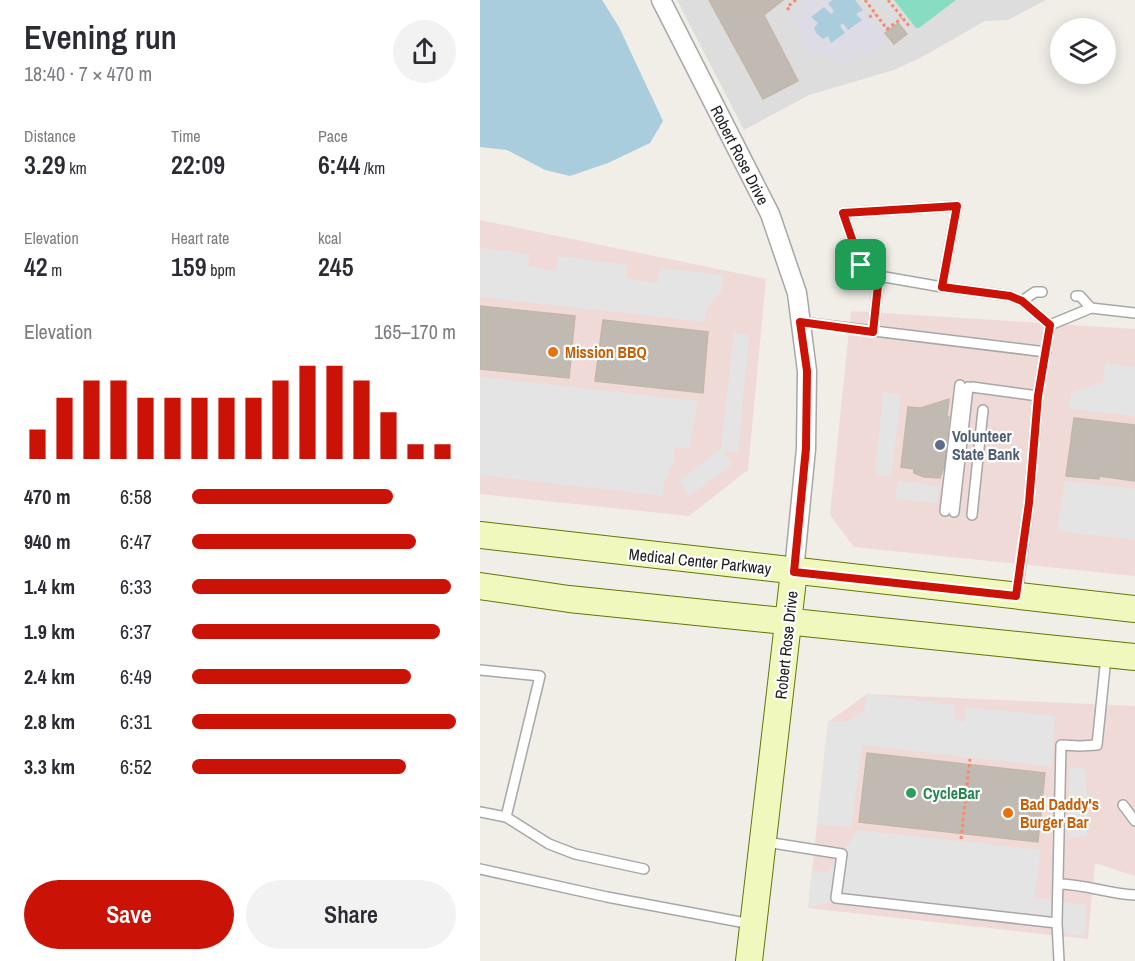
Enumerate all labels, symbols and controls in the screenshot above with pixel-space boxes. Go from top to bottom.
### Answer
text: Evening run [24,15,177,59]
map controls [1050,18,1116,84]
button: layers [1050,18,1116,84]
button: share [393,20,456,83]
text: 18:40 · 7 × 470 m [24,60,152,87]
street label: Robert Rose Drive [706,102,774,208]
text: Distance [24,125,76,147]
text: Time [171,125,201,147]
text: Pace [318,125,348,147]
text: 3.29 [24,147,66,182]
text: 22:09 [171,147,225,182]
text: 6:44 [318,147,360,182]
text: km [66,157,87,179]
text: /km [360,157,385,179]
text: Elevation [24,227,79,249]
text: Heart rate [171,227,229,249]
text: kcal [318,227,341,249]
pin [835,239,886,290]
icon: arrive [844,248,877,281]
text: 42 [24,249,48,284]
text: 159 [171,249,207,284]
text: 245 [318,249,354,284]
text: m [48,259,62,281]
text: bpm [207,259,236,281]
text: Elevation [24,318,92,345]
text: 165–170 m [374,318,456,345]
place label: Mission BBQ [565,341,647,363]
marker: Mission BBQ [546,345,560,359]
place label: Volunteer State Bank [952,425,1021,465]
marker: Volunteer State Bank [933,438,947,452]
text: 470 m [24,483,71,510]
text: 6:58 [120,483,152,510]
text: 940 m [24,528,71,555]
text: 6:47 [120,528,152,555]
street label: Medical Center Parkway [628,543,773,579]
text: 1.4 km [24,573,75,600]
text: 6:33 [120,573,152,600]
street label: Robert Rose Drive [769,590,803,700]
text: 1.9 km [24,618,75,645]
text: 6:37 [120,618,152,645]
text: 2.4 km [24,663,75,690]
text: 6:49 [120,663,152,690]
text: 2.8 km [24,708,75,735]
text: 6:31 [120,708,152,735]
text: 3.3 km [24,753,75,780]
text: 6:52 [120,753,152,780]
place label: CycleBar [923,782,981,804]
marker: CycleBar [904,786,918,800]
place label: Bad Daddy's Burger Bar [1020,793,1099,833]
marker: Bad Daddy's Burger Bar [1001,806,1015,820]
button: Save [24,880,234,949]
button: Share [246,880,456,949]

